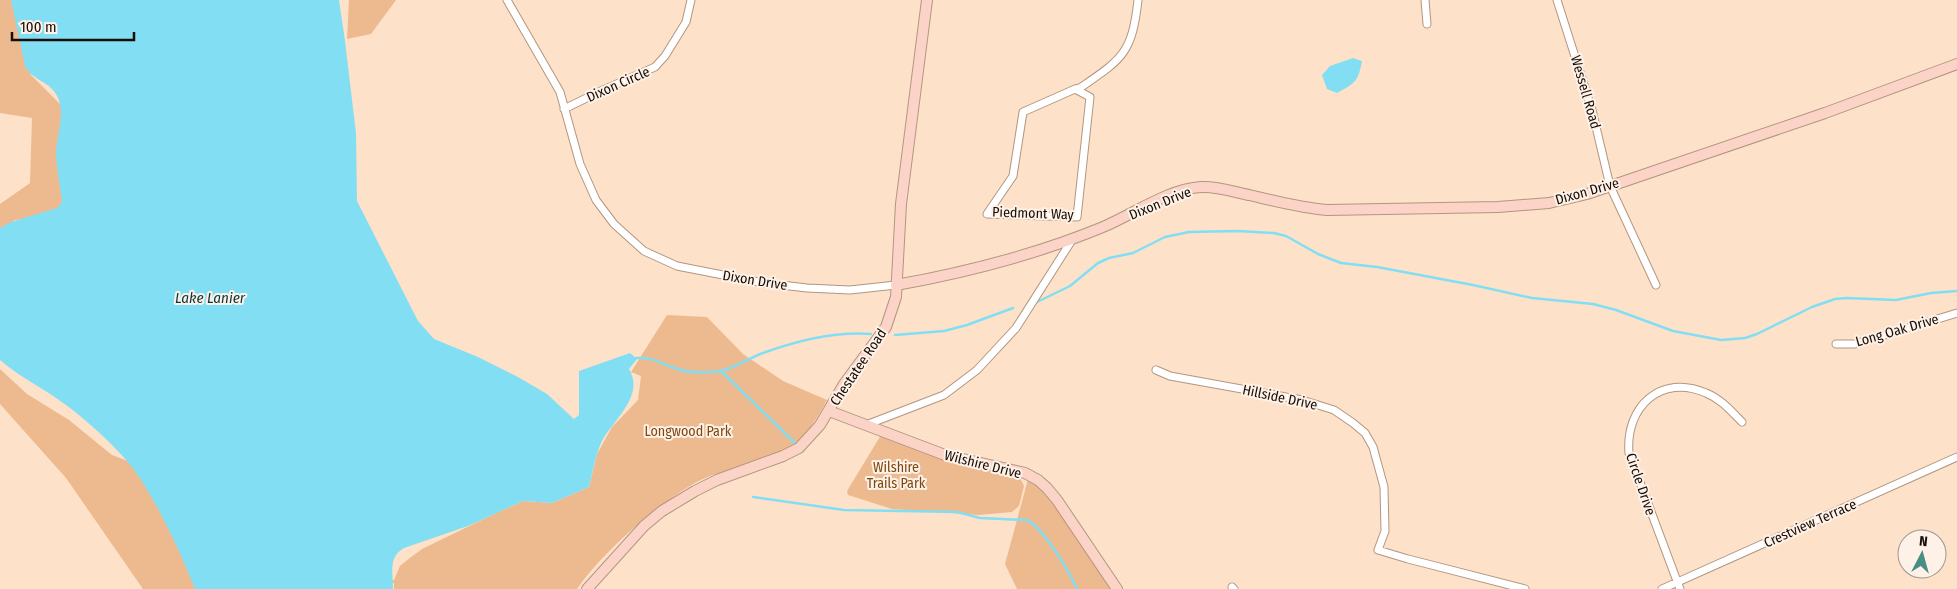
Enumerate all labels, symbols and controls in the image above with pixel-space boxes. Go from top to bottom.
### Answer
scale bar [12,10,135,42]
text: 100 m [20,18,57,36]
street label: Wessell Road [1567,53,1604,131]
street label: Dixon Circle [584,63,653,106]
street label: Dixon Drive [1553,174,1621,209]
street label: Dixon Drive [1127,183,1194,224]
street label: Piedmont Way [992,204,1075,223]
street label: Dixon Drive [721,267,789,294]
water label: Lake Lanier [175,289,246,307]
street label: Long Oak Drive [1854,311,1941,350]
street label: Chestatee Road [826,326,890,409]
street label: Hillside Drive [1241,381,1319,414]
park label: Longwood Park [645,423,732,440]
street label: Wilshire Drive [943,447,1023,482]
street label: Circle Drive [1622,451,1659,518]
park label: Wilshire Trails Park [867,459,926,492]
street label: Crestview Terrace [1761,495,1859,551]
north arrow [1897,529,1947,579]
text: N [1918,533,1928,550]

